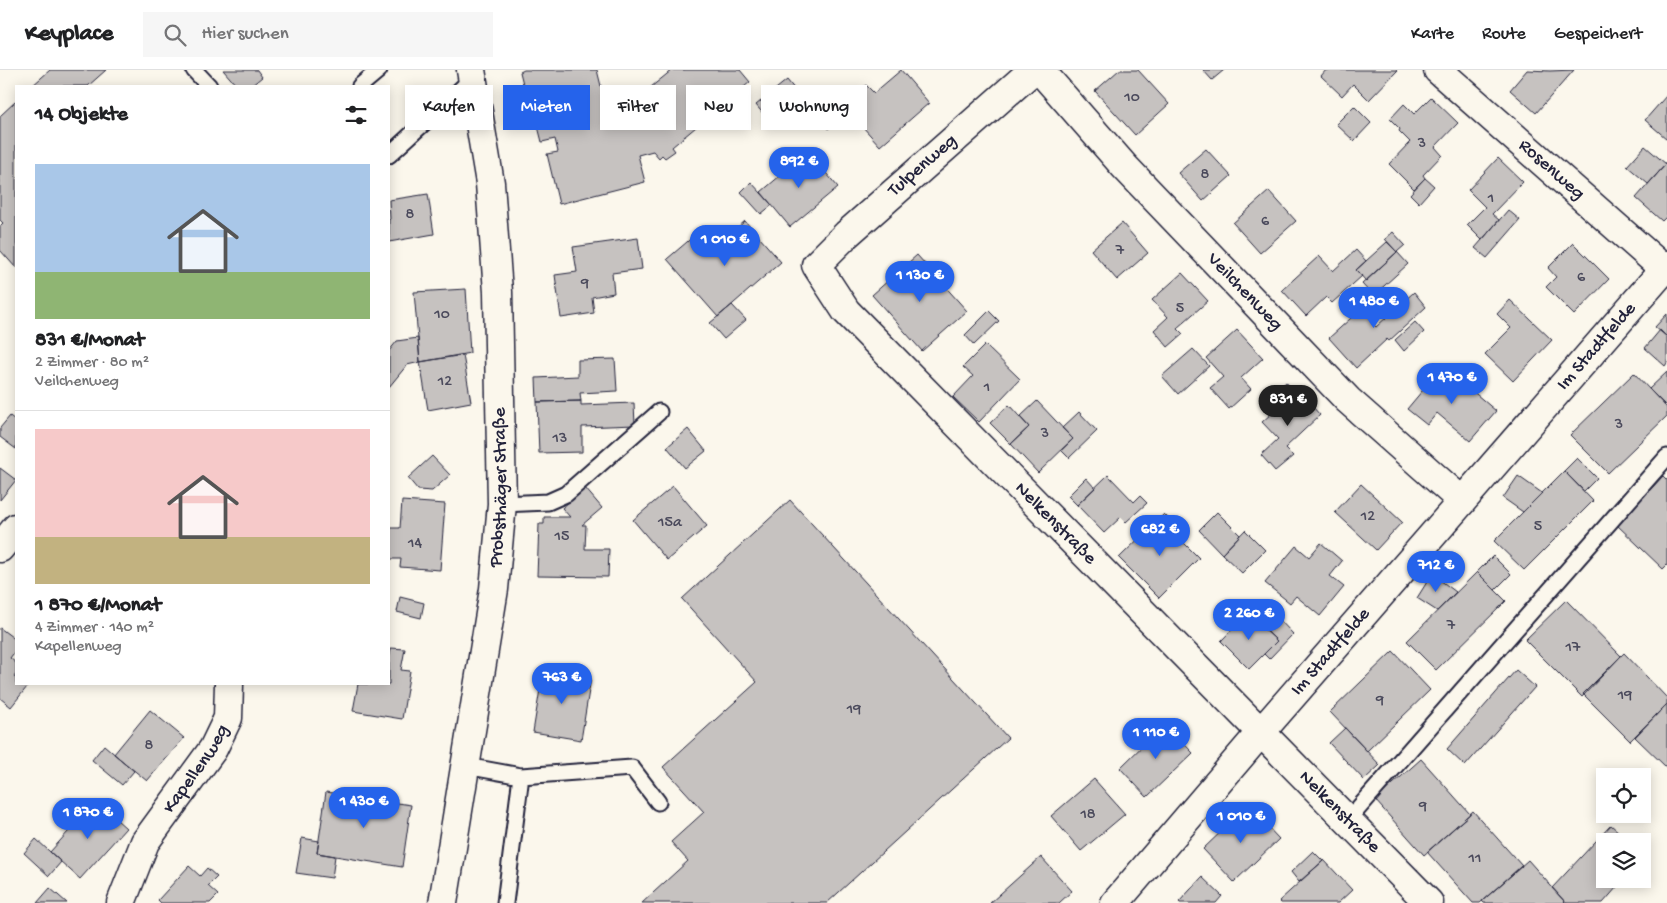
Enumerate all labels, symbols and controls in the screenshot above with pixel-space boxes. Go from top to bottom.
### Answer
search box [143,12,493,57]
text: Keyplace [25,20,113,49]
icon: search [161,21,189,49]
text: Hier suchen [201,23,289,46]
text: Karte [1411,24,1454,45]
text: Route [1482,24,1526,45]
text: Gespeichert [1554,24,1642,45]
chip: Kaufen [405,85,493,130]
chip: Mieten [503,85,590,130]
chip: Filter [600,85,676,130]
chip: Neu [686,85,751,130]
chip: Wohnung [761,85,867,130]
house number: 10 [1123,89,1140,108]
icon: filters [342,101,370,129]
text: 14 Objekte [35,103,128,128]
street label: Tulpenweg [883,130,962,203]
street label: Rosenweg [1513,134,1589,205]
house number: 3 [1417,135,1426,154]
pin: 892 € [764,146,834,189]
text: 892 € [780,153,818,172]
house number: 8 [1201,166,1210,185]
house number: 1 [1487,190,1494,209]
icon: home [158,196,248,286]
house number: 8 [406,206,415,225]
house number: 6 [1261,213,1270,232]
pin: 1 010 € [679,224,771,267]
text: 1 010 € [701,231,749,250]
house number: 7 [1115,242,1125,261]
street label: Veilchenweg [1201,247,1287,336]
pin: 1 130 € [874,260,966,303]
text: 1 130 € [896,267,944,286]
house number: 6 [1577,269,1586,288]
house number: 9 [580,275,589,294]
pin: 1 480 € [1328,286,1420,329]
text: 1 480 € [1350,293,1398,312]
street label: Im Stadtfelde [1552,298,1642,395]
house number: 5 [1176,300,1184,319]
house number: 10 [433,306,450,325]
text: 831 €/Monat [35,329,144,354]
text: 2 Zimmer · 80 m² [35,354,149,373]
pin: 1 470 € [1406,362,1498,405]
text: 1 470 € [1428,369,1476,388]
text: Veilchenweg [35,373,119,392]
house number: 12 [437,373,452,392]
house number: 1 [983,379,990,398]
pin: 831 € [1253,384,1323,427]
text: 831 € [1270,391,1306,410]
street label: Probsthäger Straße [485,407,514,569]
house number: 3 [1614,416,1623,435]
house number: 3 [1040,425,1049,444]
house number: 13 [552,430,567,449]
icon: home [158,462,248,552]
street label: Nelkenstraße [1009,477,1101,570]
house number: 12 [1360,508,1375,527]
house number: 15a [657,514,683,533]
pin: 682 € [1125,514,1195,557]
house number: 5 [1534,518,1542,537]
text: 682 € [1141,521,1179,540]
house number: 15 [554,528,569,547]
house number: 14 [407,535,422,554]
pin: 712 € [1401,550,1471,593]
text: 712 € [1418,557,1454,576]
text: 1 870 €/Monat [35,594,161,619]
pin: 2 260 € [1203,598,1295,641]
street label: Im Stadtfelde [1286,603,1375,701]
text: 2 260 € [1224,605,1274,624]
house number: 7 [1446,617,1456,636]
text: 4 Zimmer · 140 m² [35,619,154,638]
text: Kapellenweg [35,638,122,657]
house number: 17 [1565,639,1581,658]
pin: 763 € [527,662,597,705]
text: 763 € [543,669,581,688]
house number: 19 [1617,687,1632,706]
house number: 9 [1375,692,1384,711]
house number: 19 [846,701,861,720]
pin: 1 110 € [1110,718,1202,760]
street label: Kapellenweg [158,721,235,818]
text: 1 110 € [1133,724,1179,743]
house number: 8 [145,737,154,756]
street label: Nelkenstraße [1294,766,1385,858]
map controls [1596,768,1651,888]
button: locate [1596,768,1651,823]
pin: 1 430 € [318,786,410,829]
text: 1 430 € [340,793,388,812]
pin: 1 870 € [42,798,134,840]
house number: 9 [1418,798,1427,817]
pin: 1 010 € [1195,802,1287,844]
text: 1 870 € [63,804,113,823]
house number: 18 [1079,806,1096,825]
text: 1 010 € [1217,808,1265,827]
button: layers [1596,833,1651,888]
house number: 11 [1468,850,1481,869]

